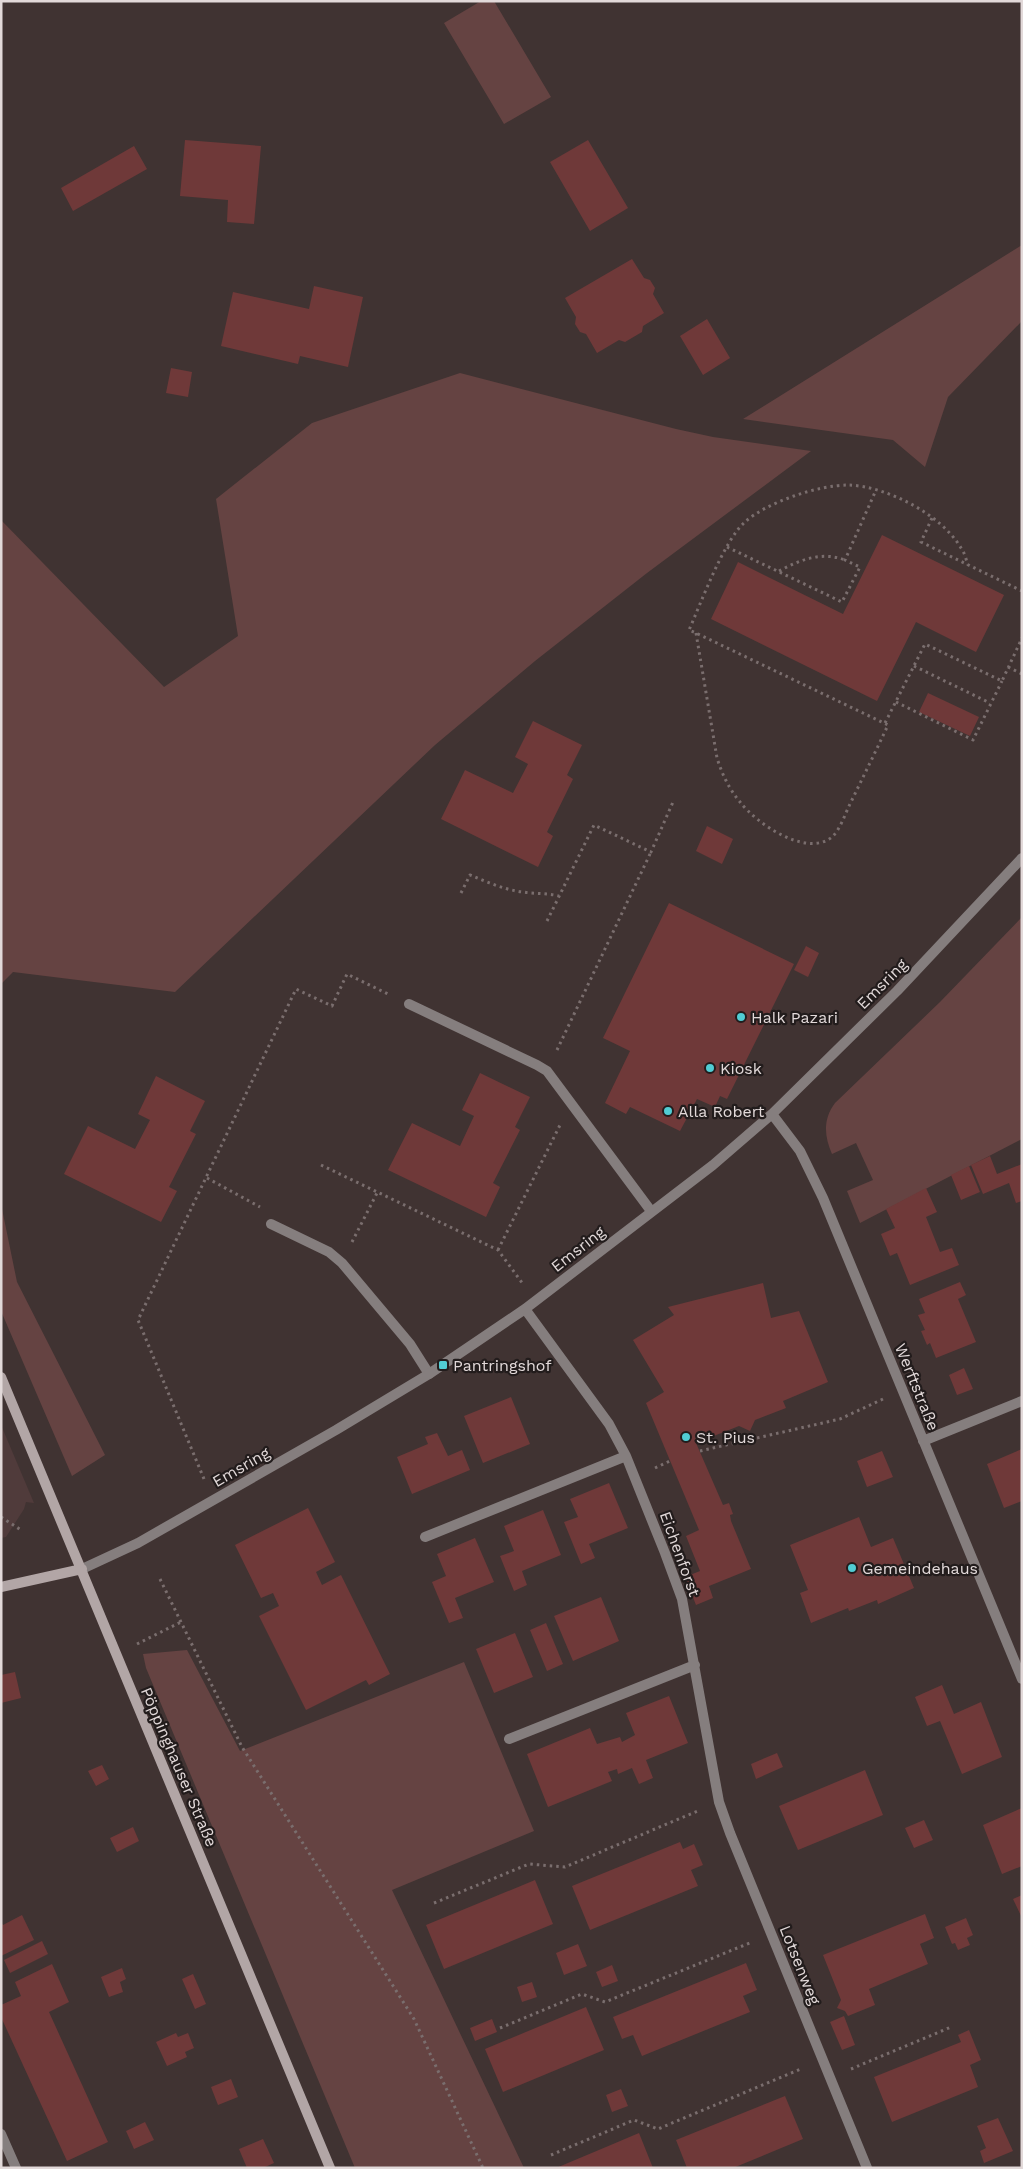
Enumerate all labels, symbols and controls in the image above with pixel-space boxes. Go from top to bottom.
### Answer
street label: Emsring [853,955,911,1013]
place label: Halk Pazari [751,1008,838,1027]
marker: Halk Pazari [735,1011,747,1023]
place label: Kiosk [720,1059,762,1078]
marker: Kiosk [704,1062,716,1074]
place label: Alla Robert [678,1102,765,1121]
marker: Alla Robert [662,1105,674,1117]
street label: Emsring [547,1222,609,1276]
street label: Werftstraße [891,1341,943,1433]
place label: Pantringshof [453,1356,552,1375]
marker: Pantringshof [437,1359,449,1371]
place label: St. Pius [696,1428,755,1447]
marker: St. Pius [680,1431,692,1443]
street label: Emsring [209,1443,273,1491]
street label: Eichenforst [656,1509,704,1599]
place label: Gemeindehaus [862,1559,978,1578]
marker: Gemeindehaus [846,1562,858,1574]
street label: Pöppinghauser Straße [137,1684,221,1850]
street label: Lotsenweg [775,1923,825,2008]

